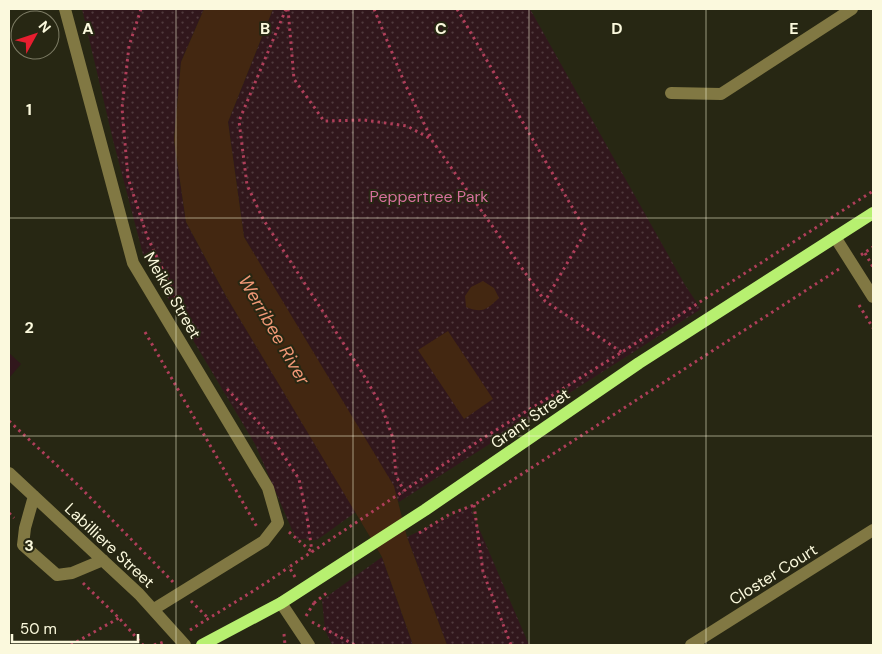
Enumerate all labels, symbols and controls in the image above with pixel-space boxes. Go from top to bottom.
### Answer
north arrow [10,10,60,60]
text: N [35,17,55,36]
text: A [82,18,94,39]
text: B [260,18,270,39]
text: C [435,18,447,39]
text: D [611,18,623,39]
text: E [789,18,799,39]
text: 1 [26,99,32,120]
park label: Peppertree Park [370,186,488,207]
street label: Meikle Street [139,248,206,342]
water label: Werribee River [233,271,316,390]
text: 2 [24,317,34,338]
street label: Grant Street [487,383,574,453]
street label: Labilliere Street [60,498,159,592]
text: 3 [24,535,34,556]
street label: Closter Court [725,539,821,610]
scale bar [12,612,139,644]
text: 50 m [20,619,57,639]

